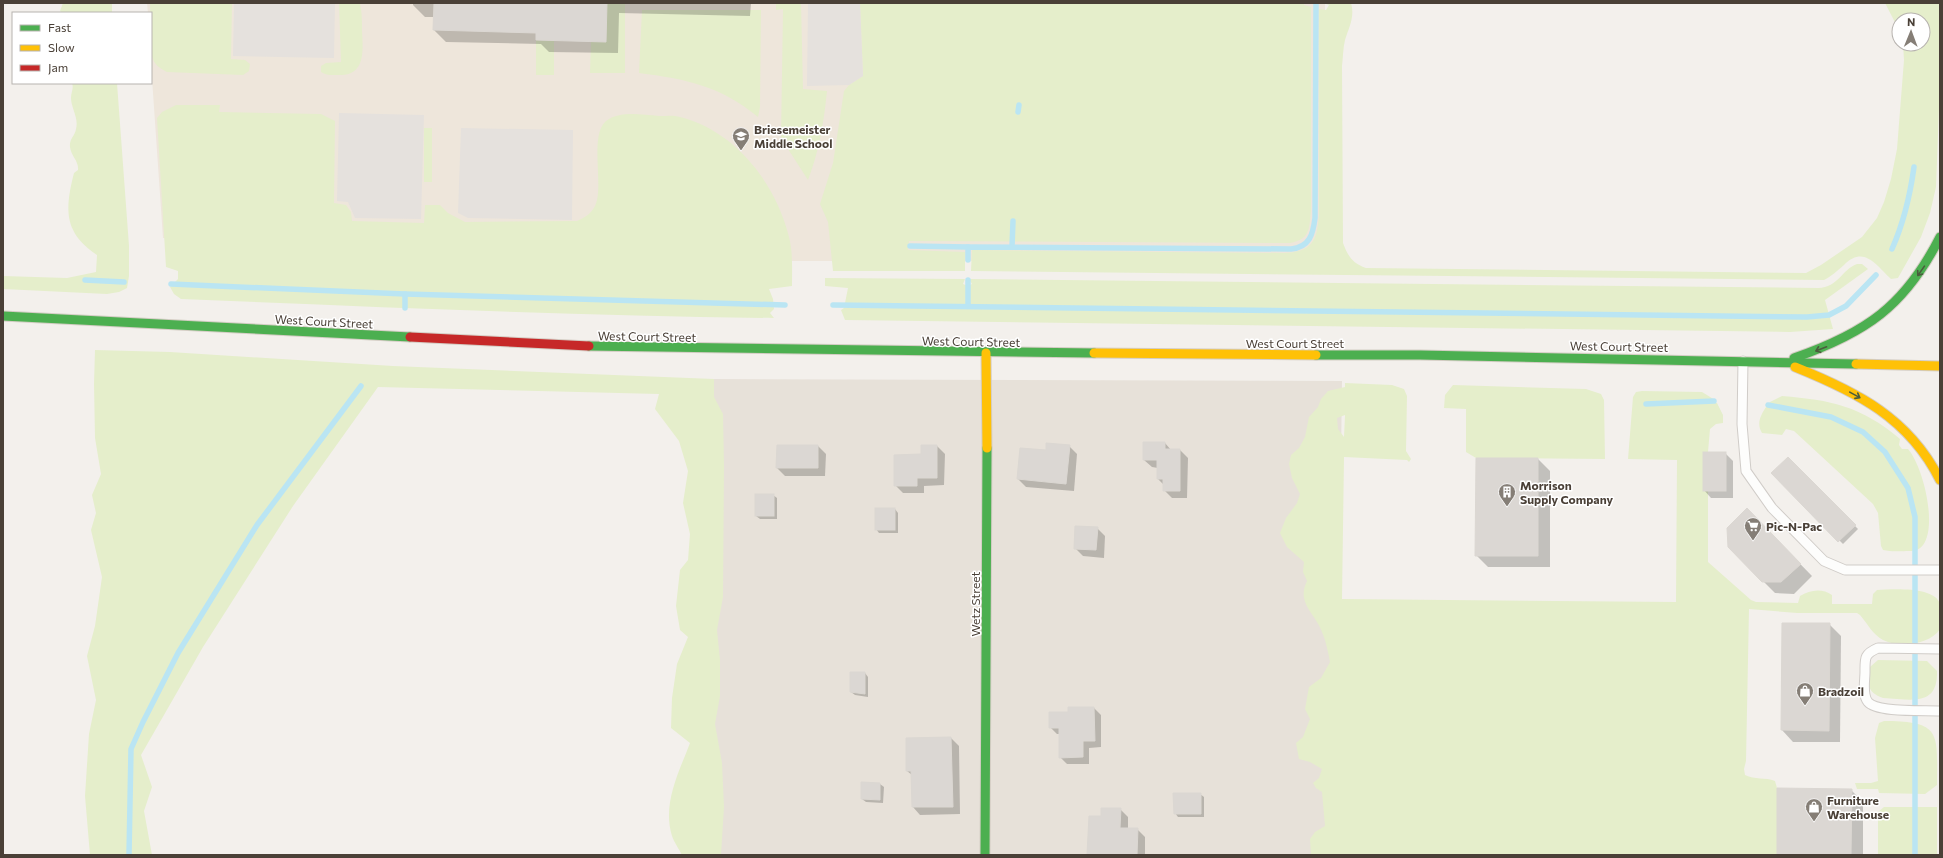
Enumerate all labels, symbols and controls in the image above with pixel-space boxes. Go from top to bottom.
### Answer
legend [12,12,152,84]
north arrow [1891,12,1931,52]
text: N [1907,15,1915,28]
text: Fast [48,20,71,34]
text: Slow [48,40,75,54]
text: Jam [48,60,68,75]
place label: Briesemeister Middle School [754,122,832,150]
school or university icon: Briesemeister Middle School [731,126,751,151]
one-way arrow [1917,265,1925,276]
street label: West Court Street [274,311,374,331]
street label: West Court Street [598,328,696,344]
street label: West Court Street [922,333,1020,349]
street label: West Court Street [1246,336,1344,350]
street label: West Court Street [1570,338,1668,354]
one-way arrow [1815,345,1827,353]
one-way arrow [1849,392,1861,399]
place label: Morrison Supply Company [1520,478,1613,506]
building icon: Morrison Supply Company [1497,482,1517,507]
supermarket icon: Pic-N-Pac [1743,516,1763,541]
place label: Pic-N-Pac [1766,519,1822,533]
street label: Wetz Street [968,572,982,636]
shop icon: Bradzoil [1795,681,1815,706]
place label: Bradzoil [1818,684,1864,698]
place label: Furniture Warehouse [1827,793,1889,821]
shop icon: Furniture Warehouse [1804,797,1824,822]

